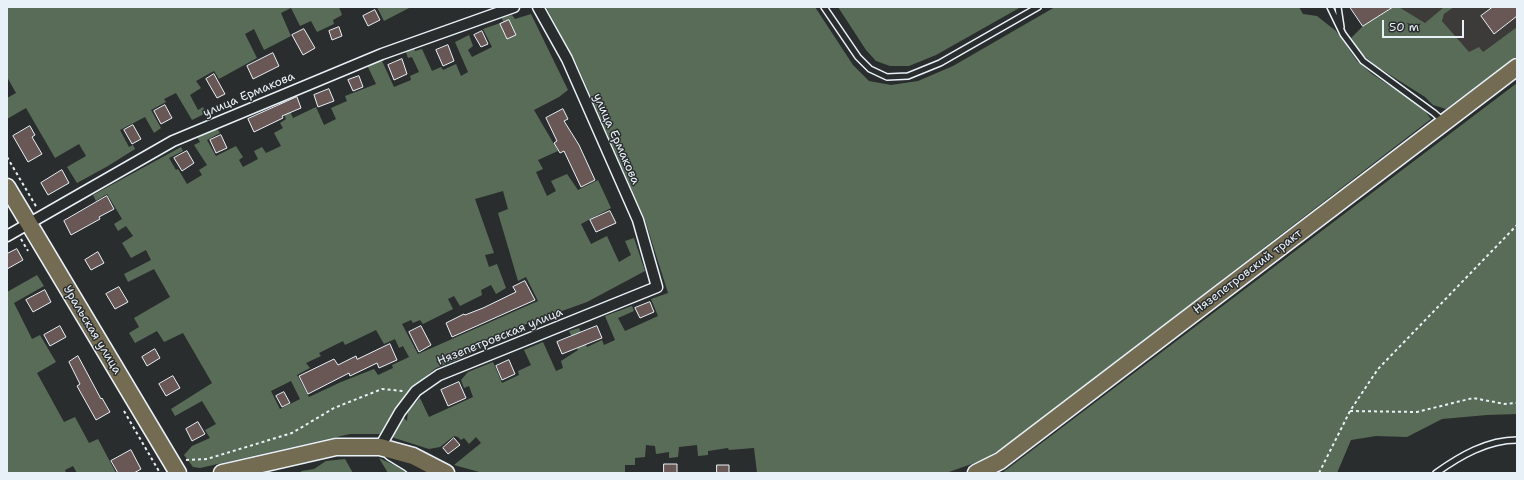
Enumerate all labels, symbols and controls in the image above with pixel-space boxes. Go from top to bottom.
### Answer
scale bar [1384,12,1466,38]
text: 50 m [1389,19,1419,35]
street label: улица Ермакова [201,69,297,121]
street label: улица Ермакова [589,91,643,187]
street label: Нязепетровский тракт [1191,226,1305,318]
street label: Уральская улица [60,283,124,377]
street label: Нязепетровская улица [435,305,565,369]

